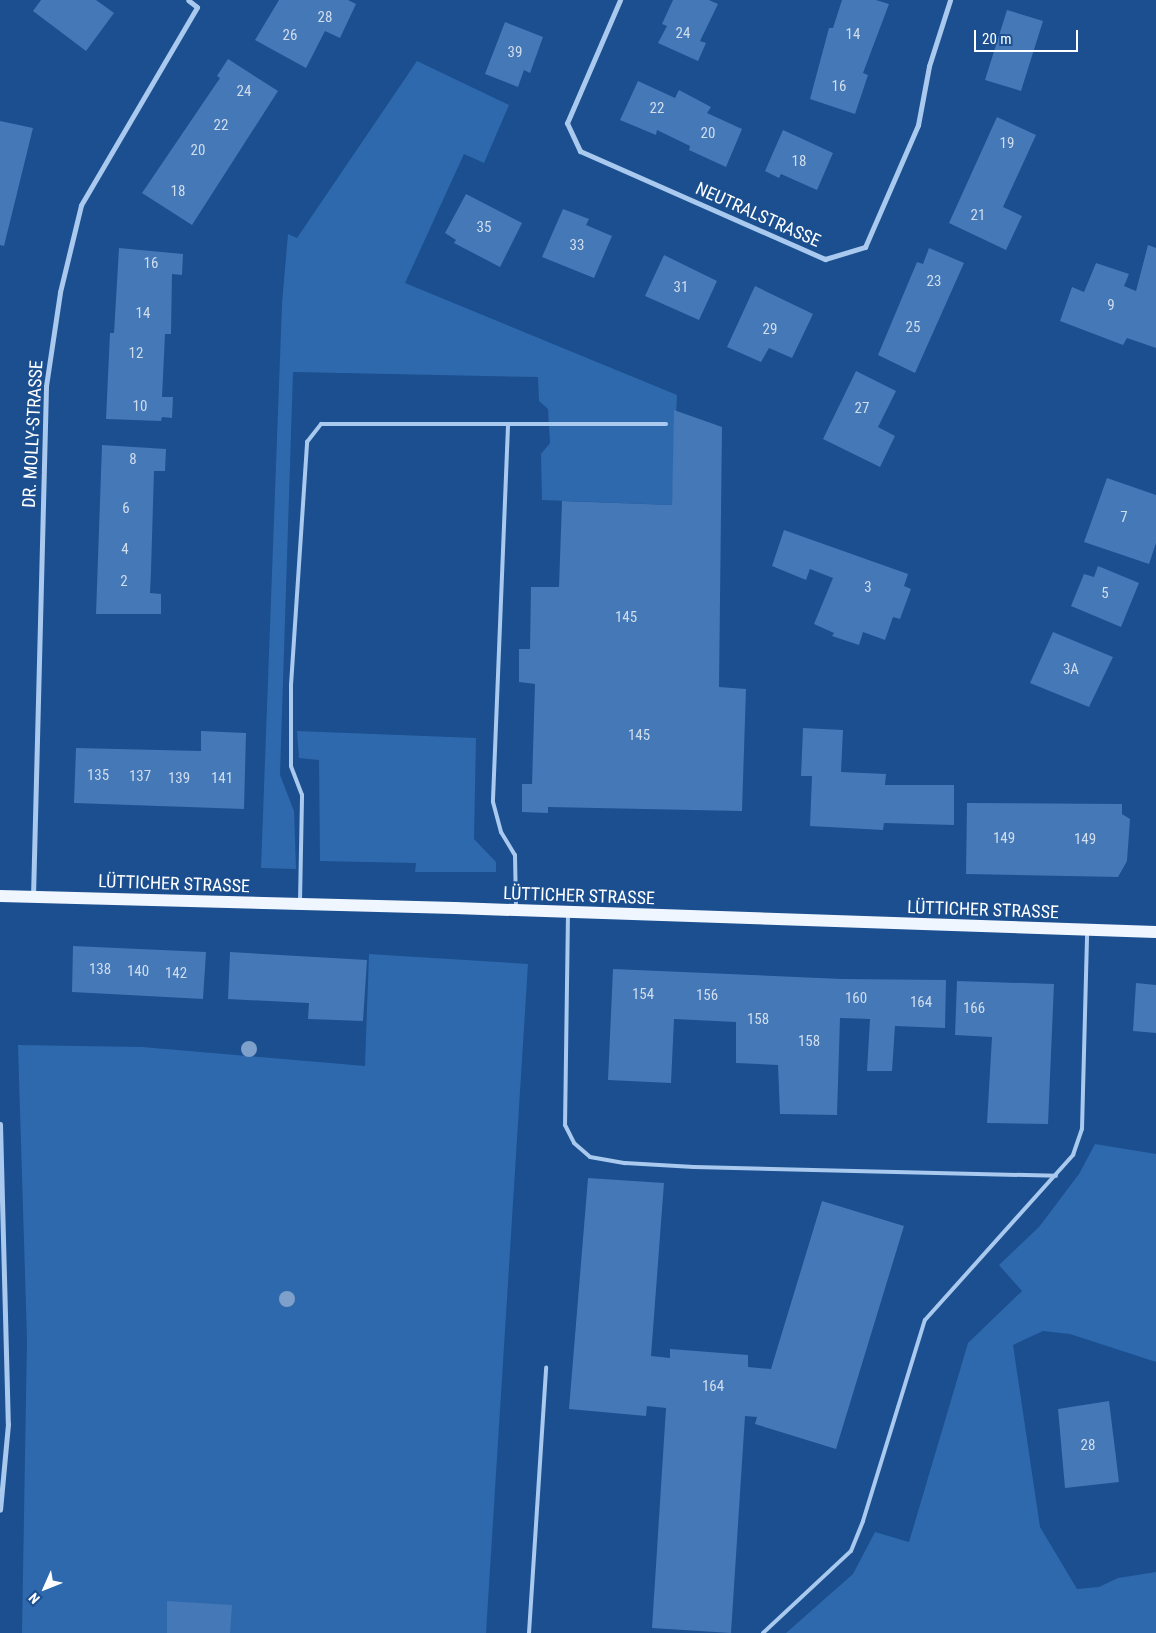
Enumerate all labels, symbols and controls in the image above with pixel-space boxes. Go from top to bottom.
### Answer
house number: 28 [318,9,332,27]
scale bar [976,20,1080,52]
house number: 24 [676,25,690,43]
house number: 14 [846,26,860,44]
house number: 26 [283,27,297,45]
text: 20 m [982,30,1012,48]
house number: 39 [508,44,522,62]
house number: 16 [832,78,846,96]
house number: 24 [237,83,251,101]
house number: 22 [650,100,664,118]
house number: 22 [214,117,228,135]
house number: 20 [701,125,715,143]
house number: 19 [1000,135,1014,153]
house number: 20 [191,142,205,160]
house number: 18 [792,153,806,171]
street label: NEUTRALSTRASSE [692,178,824,252]
house number: 18 [171,183,185,201]
house number: 21 [971,207,985,225]
house number: 35 [477,219,491,237]
house number: 33 [570,237,584,255]
house number: 16 [144,255,158,273]
house number: 23 [927,273,941,291]
house number: 31 [674,279,688,297]
house number: 9 [1107,297,1115,315]
house number: 14 [136,305,150,323]
house number: 25 [906,319,920,337]
house number: 29 [763,321,777,339]
house number: 12 [129,345,143,363]
street label: DR. MOLLY-STRASSE [18,360,48,508]
house number: 10 [133,398,147,416]
house number: 27 [855,400,869,418]
house number: 8 [129,451,137,469]
house number: 6 [122,500,130,518]
house number: 7 [1120,509,1128,527]
house number: 4 [121,541,129,559]
house number: 2 [120,573,128,591]
house number: 3 [864,579,872,597]
house number: 5 [1101,585,1109,603]
house number: 145 [615,609,637,627]
house number: 3A [1063,661,1079,679]
house number: 145 [628,727,650,745]
house number: 135 [87,767,109,785]
house number: 137 [129,768,151,786]
house number: 139 [168,770,190,788]
house number: 141 [211,770,233,788]
house number: 149 [993,830,1015,848]
house number: 149 [1074,831,1096,849]
street label: LÜTTICHER STRASSE [98,871,250,897]
street label: LÜTTICHER STRASSE [503,883,655,909]
street label: LÜTTICHER STRASSE [907,897,1059,923]
house number: 138 [89,961,111,979]
house number: 140 [127,963,149,981]
house number: 142 [165,965,187,983]
house number: 154 [632,986,654,1004]
house number: 156 [696,987,718,1005]
house number: 160 [845,990,867,1008]
house number: 164 [910,994,932,1012]
house number: 166 [963,1000,985,1018]
house number: 158 [747,1011,769,1029]
house number: 158 [798,1033,820,1051]
house number: 164 [702,1378,724,1396]
house number: 28 [1081,1437,1095,1455]
north arrow [20,1563,70,1613]
text: N [25,1590,43,1607]

